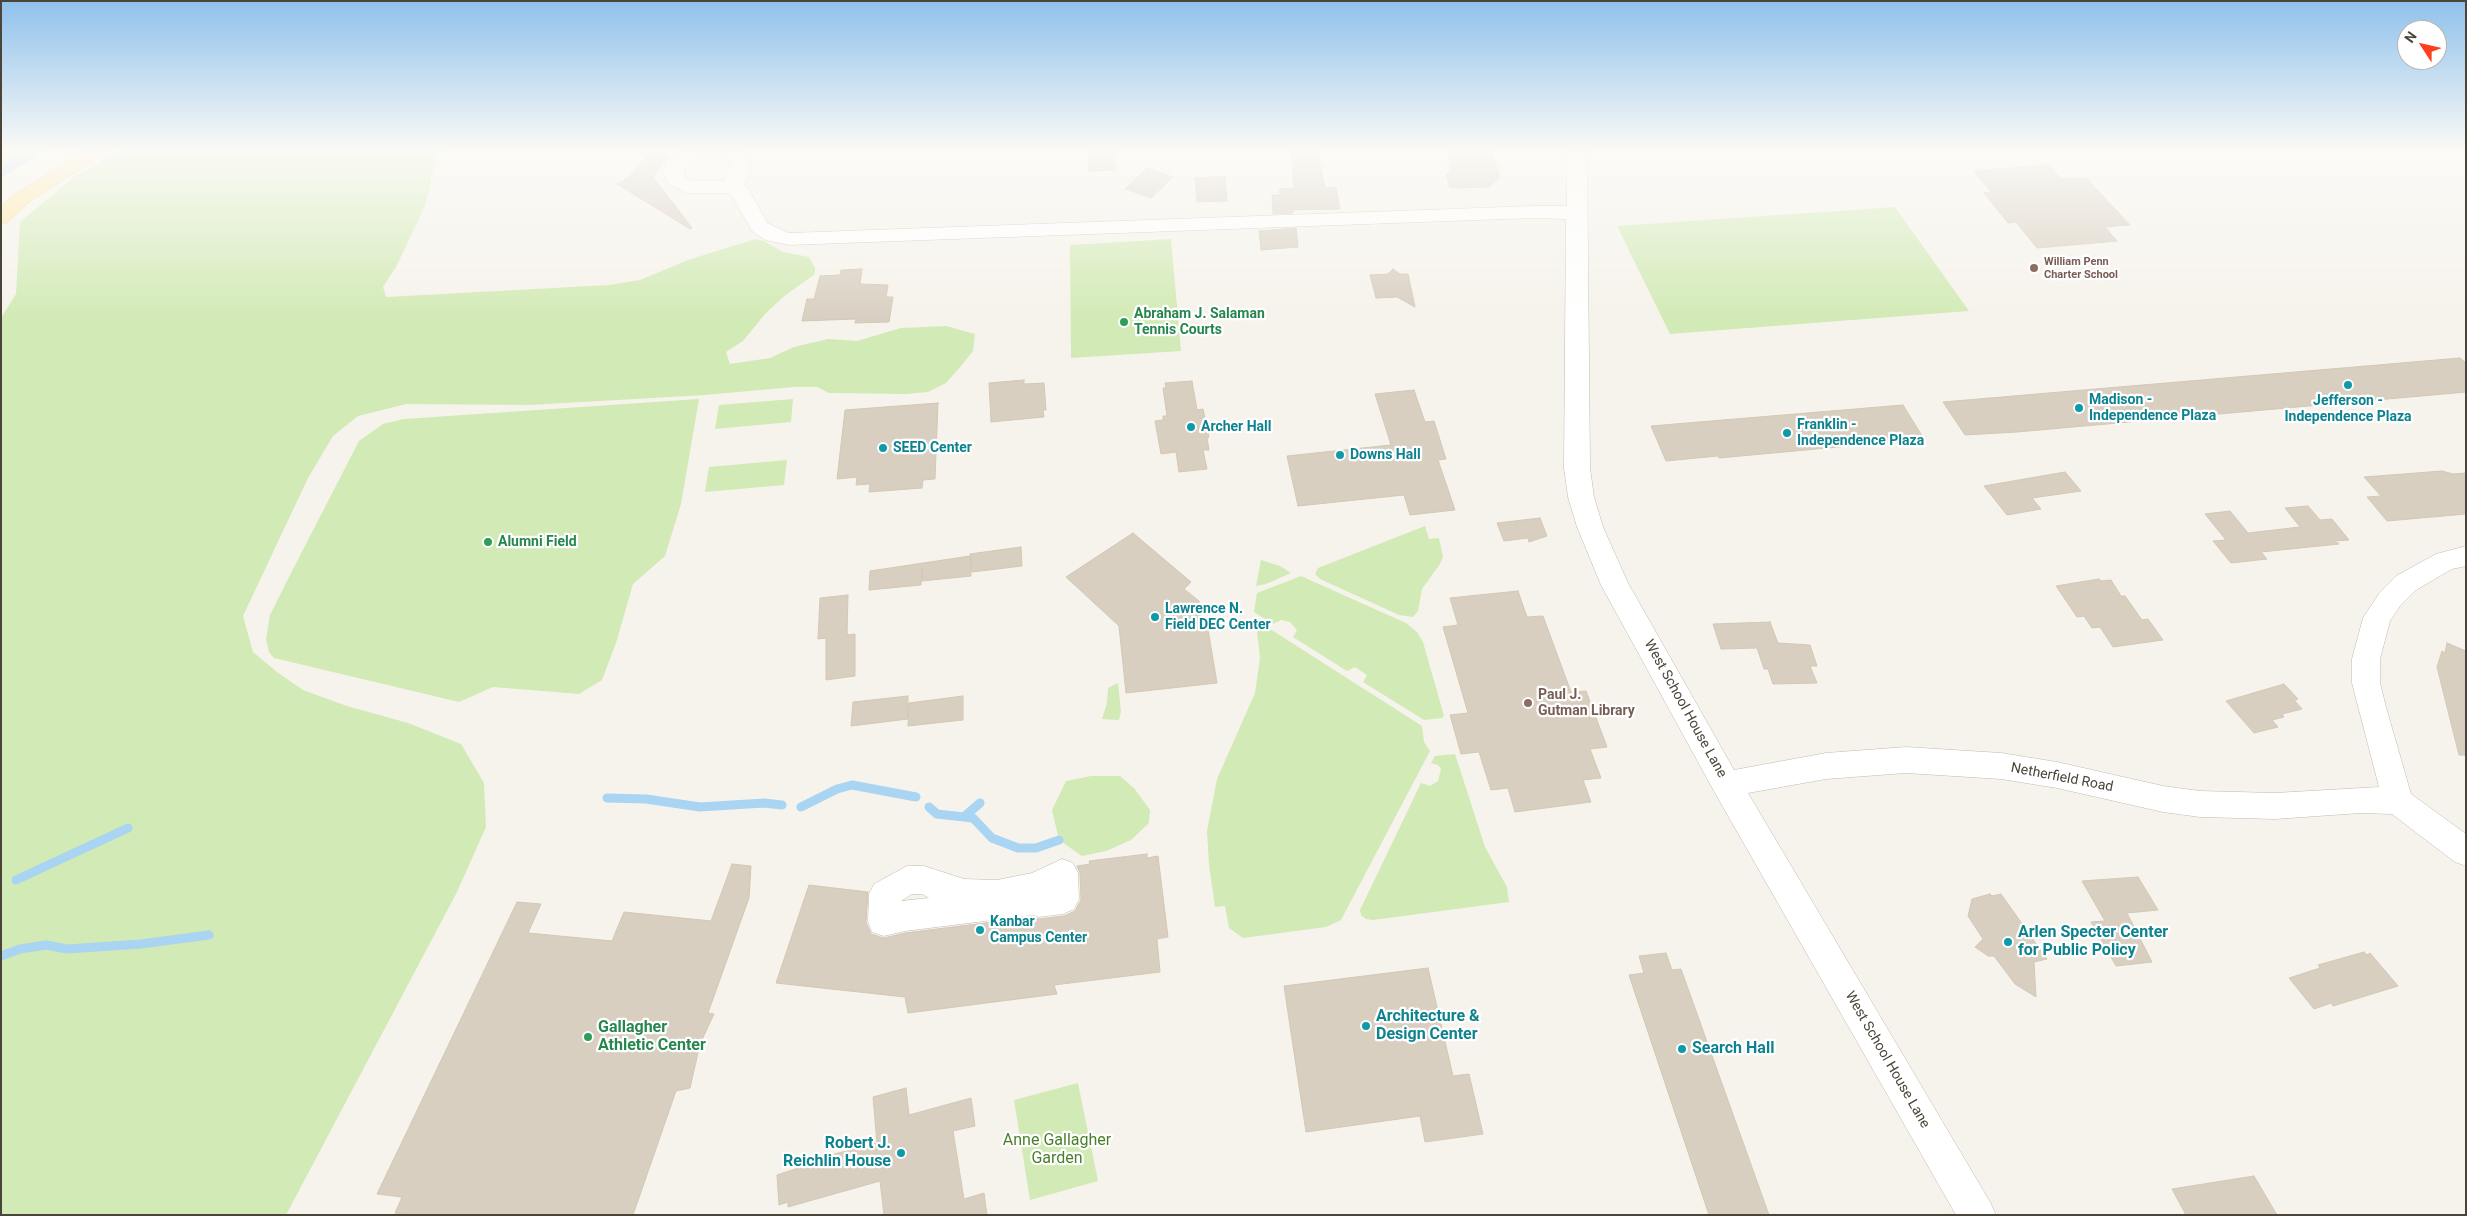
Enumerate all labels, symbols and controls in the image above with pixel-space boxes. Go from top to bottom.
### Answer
north arrow [2397,20,2447,70]
text: N [2401,28,2420,46]
place label: William Penn Charter School [2044,255,2118,281]
marker: William Penn Charter School [2028,262,2040,274]
place label: Abraham J. Salaman Tennis Courts [1134,306,1265,338]
marker: Abraham J. Salaman Tennis Courts [1118,316,1130,328]
marker: Jefferson - Independence Plaza [2342,379,2354,391]
place label: Madison - Independence Plaza [2089,392,2216,424]
place label: Jefferson - Independence Plaza [2284,393,2412,426]
marker: Madison - Independence Plaza [2073,402,2085,414]
place label: Franklin - Independence Plaza [1797,417,1924,450]
place label: Archer Hall [1201,419,1271,435]
marker: Archer Hall [1185,421,1197,433]
marker: Franklin - Independence Plaza [1781,427,1793,439]
place label: SEED Center [893,440,972,456]
marker: SEED Center [877,442,889,454]
place label: Downs Hall [1350,447,1421,463]
marker: Downs Hall [1334,449,1346,461]
place label: Alumni Field [498,534,577,550]
marker: Alumni Field [482,536,494,548]
place label: Lawrence N. Field DEC Center [1165,601,1271,634]
marker: Lawrence N. Field DEC Center [1149,611,1161,623]
street label: West School House Lane [1640,637,1730,781]
place label: Paul J. Gutman Library [1538,687,1635,720]
marker: Paul J. Gutman Library [1522,697,1534,709]
street label: Netherfield Road [2009,760,2115,796]
place label: Kanbar Campus Center [990,914,1087,946]
place label: Arlen Specter Center for Public Policy [2018,923,2168,961]
marker: Kanbar Campus Center [974,924,986,936]
marker: Arlen Specter Center for Public Policy [2002,936,2014,948]
street label: West School House Lane [1841,989,1933,1131]
place label: Architecture & Design Center [1376,1007,1480,1045]
place label: Gallagher Athletic Center [598,1018,706,1056]
marker: Architecture & Design Center [1360,1020,1372,1032]
marker: Gallagher Athletic Center [582,1031,594,1043]
place label: Search Hall [1692,1039,1774,1059]
marker: Search Hall [1676,1043,1688,1055]
park label: Anne Gallagher Garden [1003,1131,1111,1169]
place label: Robert J. Reichlin House [783,1134,891,1172]
marker: Robert J. Reichlin House [895,1147,907,1159]

